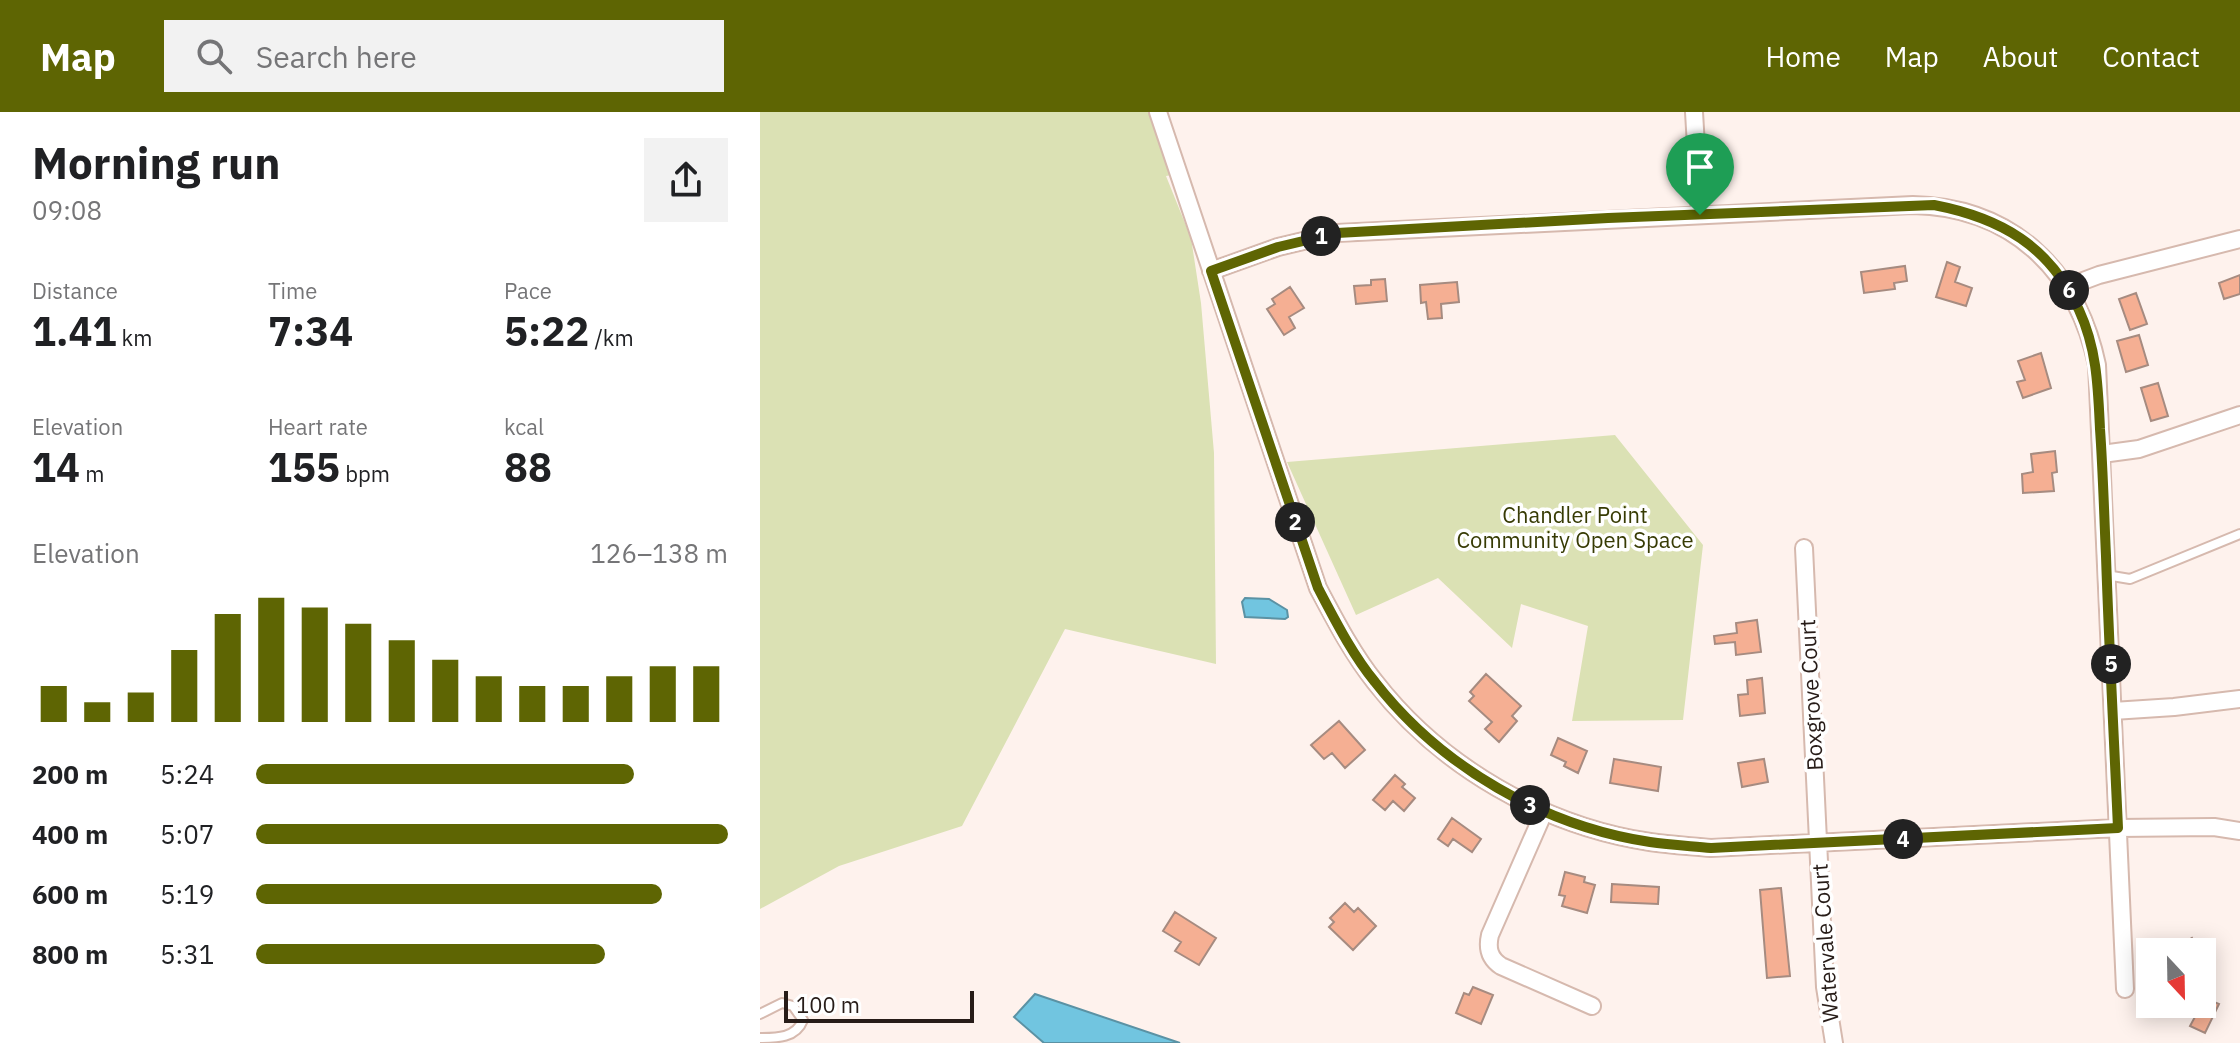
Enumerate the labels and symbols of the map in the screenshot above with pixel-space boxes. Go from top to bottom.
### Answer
pin [1666,133,1734,215]
pin: 1 [1301,216,1341,256]
pin: 6 [2049,270,2089,310]
park label: Chandler Point Community Open Space [1456,500,1694,554]
pin: 2 [1275,502,1315,542]
street label: Boxgrove Court [1792,619,1829,771]
pin: 5 [2091,644,2131,684]
pin: 3 [1510,785,1550,825]
pin: 4 [1883,819,1923,859]
street label: Watervale Court [1804,863,1845,1023]
north arrow [2136,938,2216,1018]
scale bar [784,987,974,1023]

